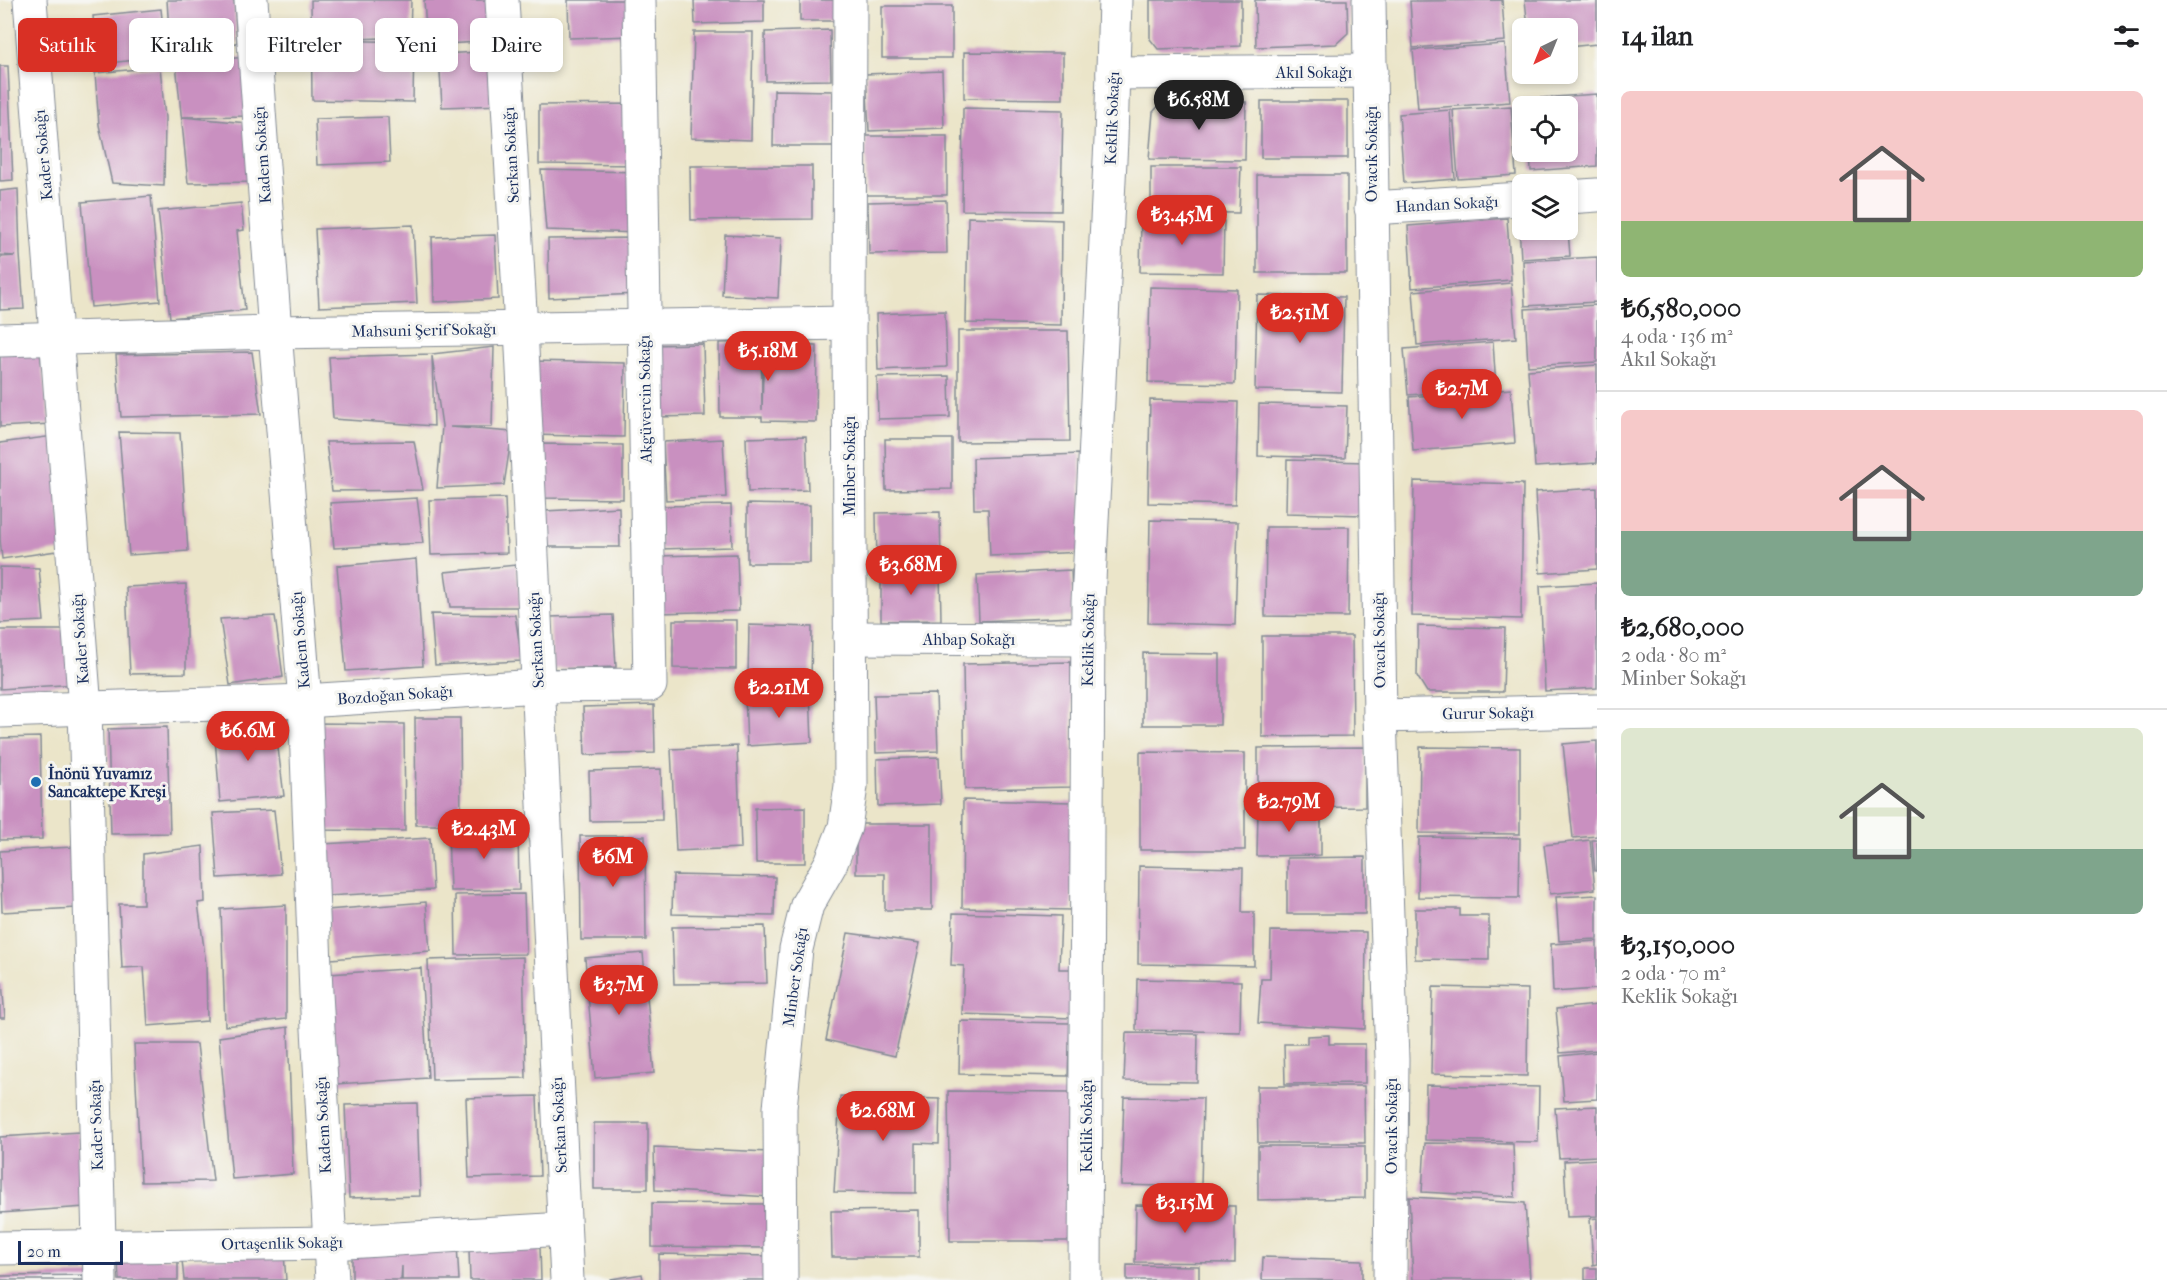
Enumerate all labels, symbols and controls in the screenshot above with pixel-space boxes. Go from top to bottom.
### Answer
chip: Satılık [18,18,117,72]
chip: Kiralık [129,18,234,72]
chip: Filtreler [246,18,363,72]
chip: Yeni [375,18,458,72]
chip: Daire [470,18,563,72]
north arrow [1512,18,1578,84]
map controls [1512,18,1578,240]
icon: filters [2110,20,2143,53]
text: 14 ilan [1621,21,1693,52]
street label: Akıl Sokağı [1275,63,1352,82]
street label: Keklik Sokağı [1101,71,1123,165]
pin: ₺6.58M [1150,80,1248,131]
text: ₺6.58M [1168,88,1230,111]
button: locate [1512,96,1578,162]
street label: Kadem Sokağı [249,105,275,204]
street label: Ovacık Sokağı [1362,105,1381,202]
street label: Serkan Sokağı [499,106,523,204]
street label: Kader Sokağı [30,108,56,201]
icon: home [1828,130,1936,238]
button: layers [1512,174,1578,240]
street label: Handan Sokağı [1395,192,1499,216]
pin: ₺3.45M [1133,195,1231,246]
text: ₺3.45M [1151,203,1213,226]
pin: ₺2.51M [1251,293,1349,344]
text: ₺6,580,000 [1621,293,1741,324]
text: ₺2.51M [1271,301,1329,324]
street label: Mahsuni Şerif Sokağı [351,319,497,341]
text: 4 oda · 136 m² [1621,325,1733,348]
pin: ₺5.18M [719,331,817,382]
street label: Akgüvercin Sokağı [634,334,656,464]
text: ₺5.18M [738,339,798,362]
text: Akıl Sokağı [1621,348,1716,371]
pin: ₺2.7M [1420,369,1504,420]
text: ₺2.7M [1436,377,1488,400]
street label: Minber Sokağı [840,416,859,516]
icon: home [1828,449,1936,557]
pin: ₺3.68M [862,545,960,596]
text: ₺3.68M [880,553,942,576]
street label: Kadem Sokağı [286,590,314,690]
street label: Serkan Sokağı [524,591,548,689]
street label: Ovacık Sokağı [1369,591,1389,688]
street label: Kader Sokağı [67,593,93,685]
street label: Keklik Sokağı [1078,593,1098,687]
text: ₺2,680,000 [1621,612,1744,643]
street label: Ahbap Sokağı [922,630,1015,649]
text: 2 oda · 80 m² [1621,644,1726,667]
text: Minber Sokağı [1621,667,1746,690]
pin: ₺2.21M [730,668,828,719]
text: ₺2.21M [748,676,810,699]
street label: Bozdoğan Sokağı [336,681,454,709]
street label: Gurur Sokağı [1442,703,1534,723]
pin: ₺6.6M [206,711,290,762]
text: ₺6.6M [220,719,276,742]
place label: İnönü Yuvamız Sancaktepe Kreşi [48,763,166,802]
icon: home [1828,767,1936,875]
marker: İnönü Yuvamız Sancaktepe Kreşi [29,775,43,789]
pin: ₺2.79M [1240,782,1338,833]
text: ₺2.79M [1258,790,1320,813]
pin: ₺2.43M [435,809,533,860]
text: ₺2.43M [452,817,516,840]
pin: ₺6M [584,837,642,888]
text: ₺6M [593,845,633,868]
street label: Minber Sokağı [779,926,811,1028]
text: ₺3,150,000 [1621,930,1735,961]
text: 2 oda · 70 m² [1621,962,1726,985]
pin: ₺3.7M [577,965,661,1016]
text: ₺3.7M [594,973,644,996]
text: Keklik Sokağı [1621,985,1738,1008]
street label: Kadem Sokağı [311,1075,335,1174]
street label: Serkan Sokağı [547,1076,571,1174]
street label: Ovacık Sokağı [1382,1077,1401,1174]
street label: Kader Sokağı [85,1079,107,1171]
street label: Keklik Sokağı [1077,1079,1096,1173]
pin: ₺2.68M [834,1091,932,1142]
text: ₺2.68M [851,1099,915,1122]
pin: ₺3.15M [1136,1183,1234,1234]
text: ₺3.15M [1156,1191,1214,1214]
street label: Ortaşenlik Sokağı [221,1232,343,1255]
scale bar [18,1238,123,1266]
text: 20 m [27,1242,61,1261]

